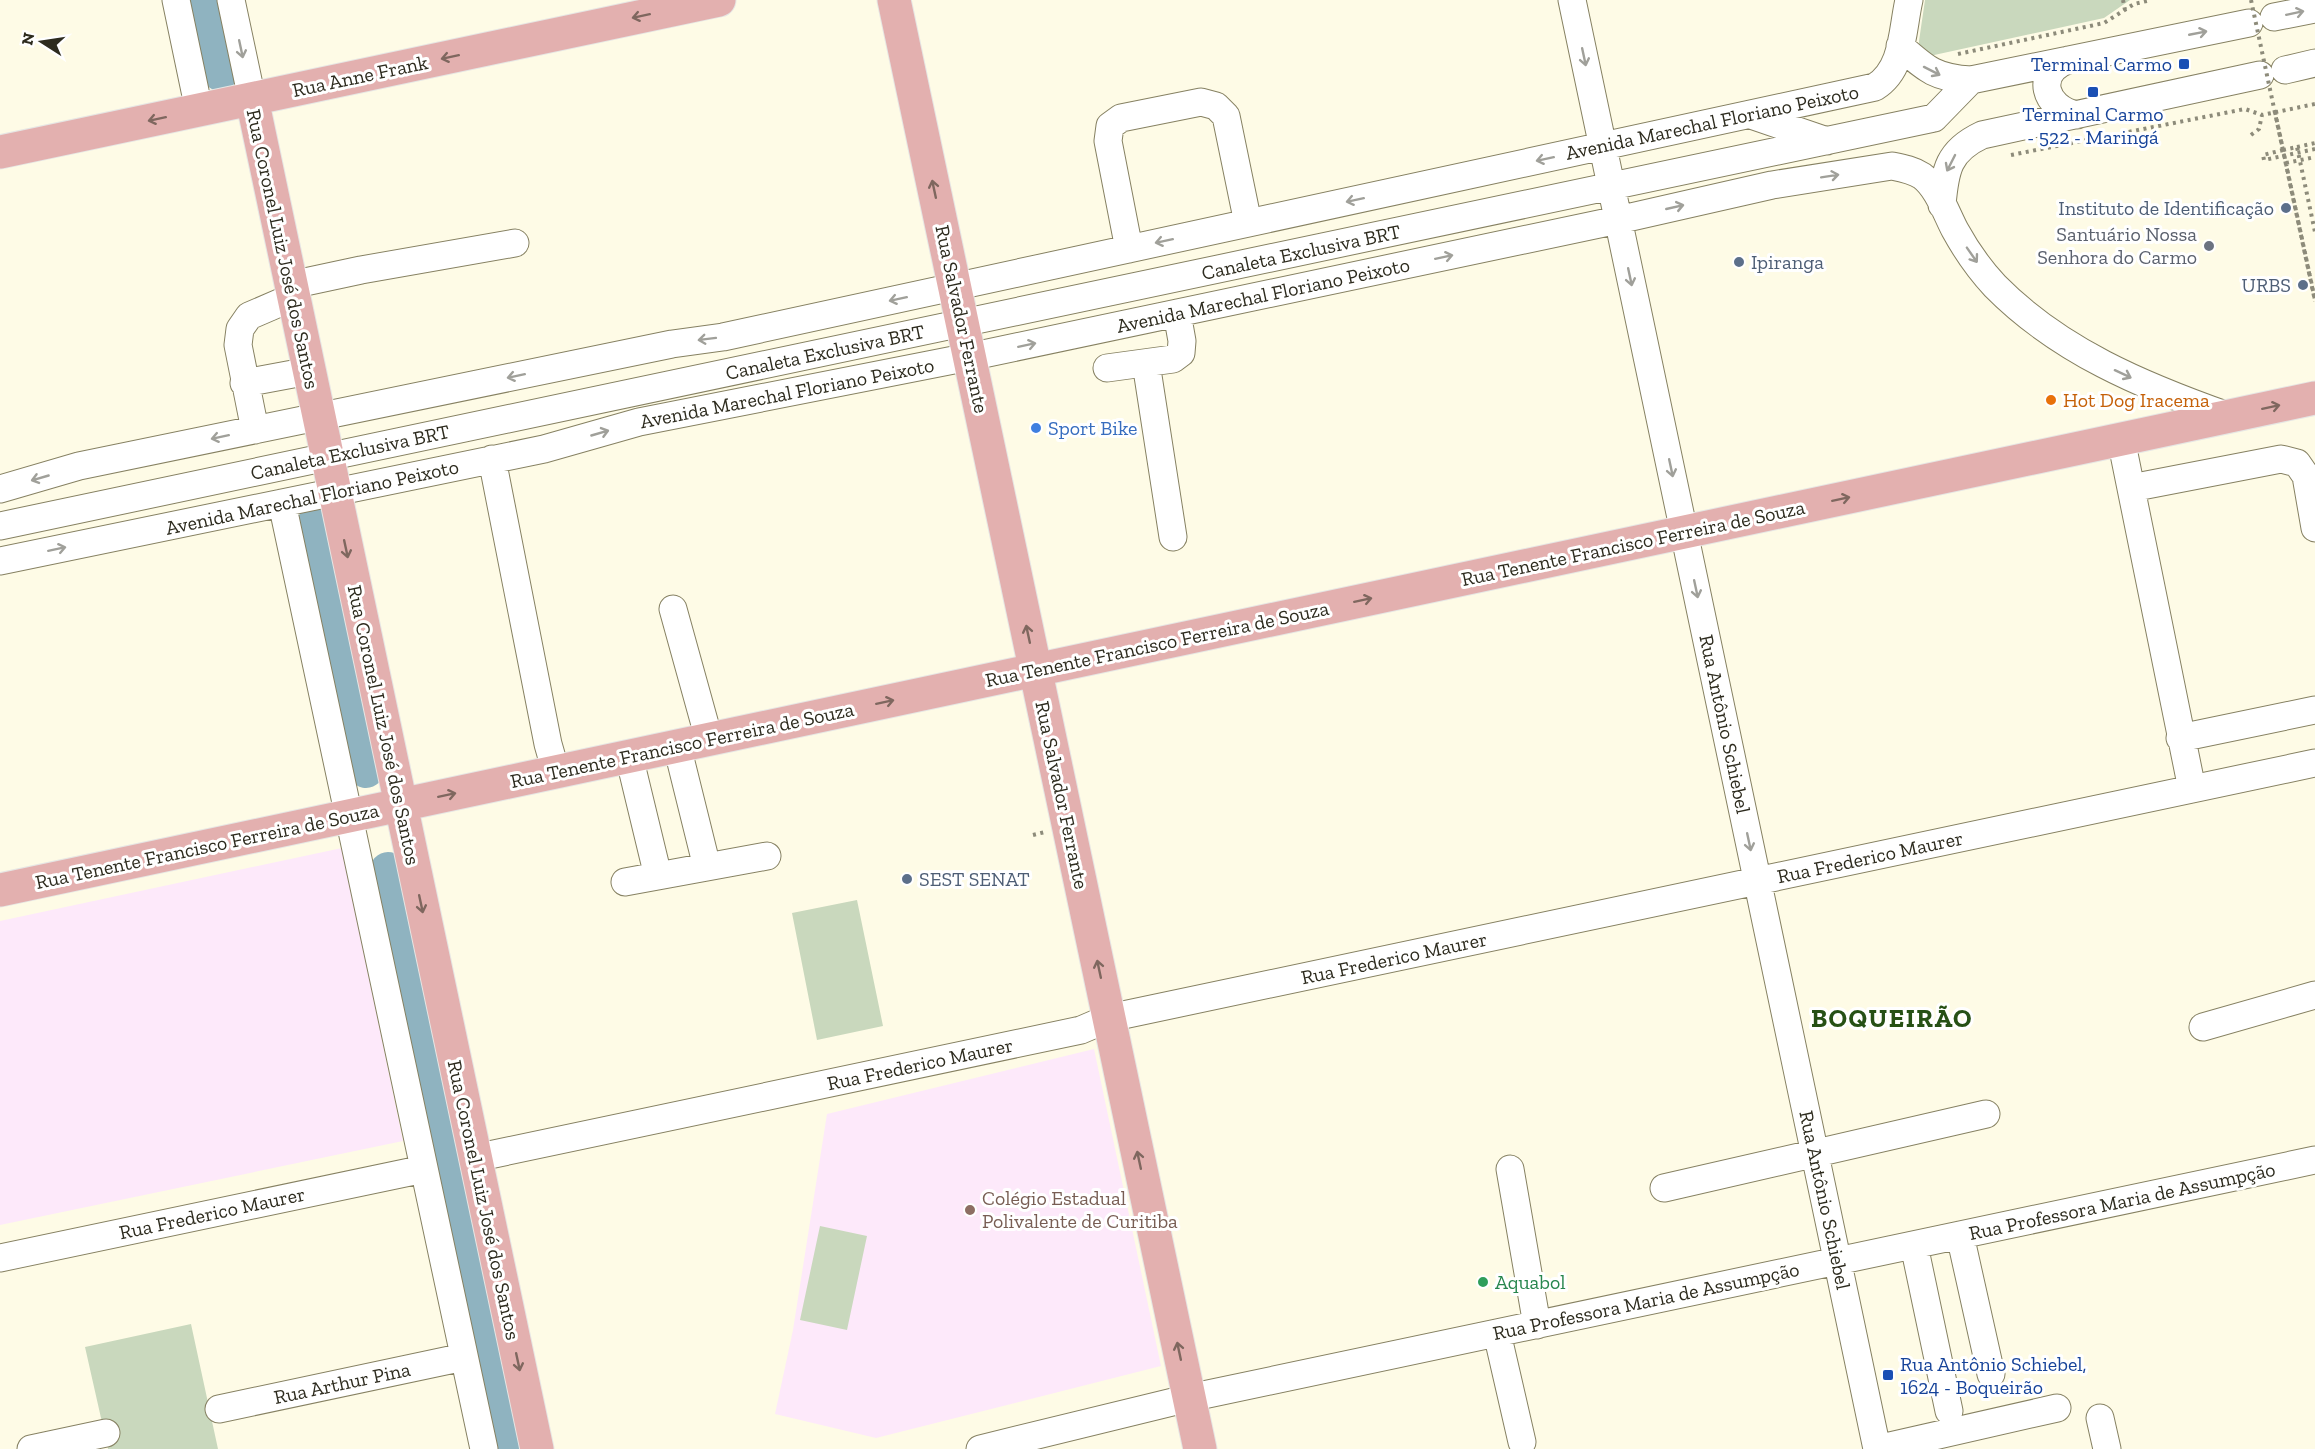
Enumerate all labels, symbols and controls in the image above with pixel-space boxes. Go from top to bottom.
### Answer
one-way arrow [2284,7,2304,18]
one-way arrow [632,11,651,23]
north arrow [12,12,72,72]
one-way arrow [2188,27,2207,38]
text: N [17,31,38,47]
one-way arrow [236,39,247,59]
one-way arrow [1579,47,1590,67]
street label: Rua Anne Frank [290,50,431,102]
one-way arrow [441,52,461,63]
place label: Terminal Carmo [2031,52,2172,76]
marker: Terminal Carmo [2177,57,2191,71]
one-way arrow [1922,66,1940,77]
street label: Avenida Marechal Floriano Peixoto [1563,79,1861,165]
marker: Terminal Carmo - 522 - Maringá [2086,85,2100,99]
place label: Terminal Carmo - 522 - Maringá [2022,102,2164,149]
street label: Rua Coronel Luiz José dos Santos [242,107,324,391]
one-way arrow [148,113,167,125]
one-way arrow [1536,153,1555,165]
one-way arrow [1945,154,1957,171]
one-way arrow [1819,170,1839,181]
one-way arrow [928,179,939,199]
one-way arrow [1346,195,1365,206]
place label: Instituto de Identificação [2058,196,2274,220]
one-way arrow [1665,201,1685,212]
marker: Instituto de Identificação [2279,201,2293,215]
street label: Canaleta Exclusiva BRT [1199,219,1403,285]
place label: Santuário Nossa Senhora do Carmo [2037,222,2197,269]
street label: Rua Salvador Ferrante [930,223,994,415]
one-way arrow [1155,236,1174,248]
marker: Santuário Nossa Senhora do Carmo [2202,239,2216,253]
one-way arrow [1966,247,1978,263]
place label: Ipiranga [1751,250,1824,274]
one-way arrow [1433,251,1453,262]
street label: Avenida Marechal Floriano Peixoto [1114,252,1412,338]
marker: Ipiranga [1732,255,1746,269]
one-way arrow [1625,267,1637,286]
place label: URBS [2242,273,2291,297]
marker: URBS [2296,278,2310,292]
one-way arrow [889,294,908,306]
street label: Canaleta Exclusiva BRT [723,319,927,385]
one-way arrow [698,334,717,345]
one-way arrow [1016,339,1036,350]
street label: Avenida Marechal Floriano Peixoto [638,353,936,433]
one-way arrow [2114,368,2132,380]
one-way arrow [506,371,526,382]
place label: Hot Dog Iracema [2063,388,2210,412]
marker: Hot Dog Iracema [2044,393,2058,407]
one-way arrow [2261,401,2281,412]
place label: Sport Bike [1048,416,1137,440]
street label: Canaleta Exclusiva BRT [248,419,452,485]
marker: Sport Bike [1029,421,1043,435]
one-way arrow [590,427,609,438]
one-way arrow [211,432,230,443]
street label: Avenida Marechal Floriano Peixoto [163,454,461,540]
one-way arrow [1665,458,1677,477]
one-way arrow [30,473,49,484]
one-way arrow [1832,492,1851,504]
street label: Rua Tenente Francisco Ferreira de Souza [1459,495,1807,591]
one-way arrow [341,539,353,558]
one-way arrow [47,543,67,554]
one-way arrow [1691,579,1702,599]
street label: Rua Coronel Luiz José dos Santos [343,583,425,867]
one-way arrow [1353,594,1372,605]
street label: Rua Tenente Francisco Ferreira de Souza [983,596,1331,692]
one-way arrow [1022,625,1033,645]
street label: Rua Antônio Schiebel [1694,632,1756,816]
one-way arrow [874,696,894,707]
street label: Rua Tenente Francisco Ferreira de Souza [508,697,856,793]
street label: Rua Salvador Ferrante [1030,699,1094,891]
one-way arrow [437,789,457,800]
street label: Rua Tenente Francisco Ferreira de Souza [33,798,381,894]
street label: Rua Frederico Maurer [1775,826,1965,888]
one-way arrow [1744,831,1755,851]
place label: SEST SENAT [919,867,1030,891]
marker: SEST SENAT [900,872,914,886]
one-way arrow [416,894,428,913]
street label: Rua Frederico Maurer [1299,927,1489,989]
one-way arrow [1092,960,1104,979]
district label: BOQUEIRÃO [1811,1002,1973,1034]
street label: Rua Frederico Maurer [825,1033,1015,1095]
street label: Rua Coronel Luiz José dos Santos [443,1058,525,1342]
street label: Rua Antônio Schiebel [1794,1108,1856,1292]
one-way arrow [1133,1151,1144,1170]
street label: Rua Professora Maria de Assumpção [1967,1157,2277,1245]
street label: Rua Frederico Maurer [117,1182,307,1244]
place label: Colégio Estadual Polivalente de Curitiba [982,1186,1178,1233]
marker: Colégio Estadual Polivalente de Curitiba [963,1203,977,1217]
street label: Rua Professora Maria de Assumpção [1491,1257,1801,1345]
place label: Aquabol [1495,1270,1566,1294]
marker: Aquabol [1476,1275,1490,1289]
one-way arrow [1173,1341,1184,1361]
one-way arrow [513,1352,524,1371]
place label: Rua Antônio Schiebel, 1624 - Boqueirão [1900,1352,2087,1399]
street label: Rua Arthur Pina [271,1357,413,1409]
marker: Rua Antônio Schiebel, 1624 - Boqueirão [1881,1368,1895,1382]

